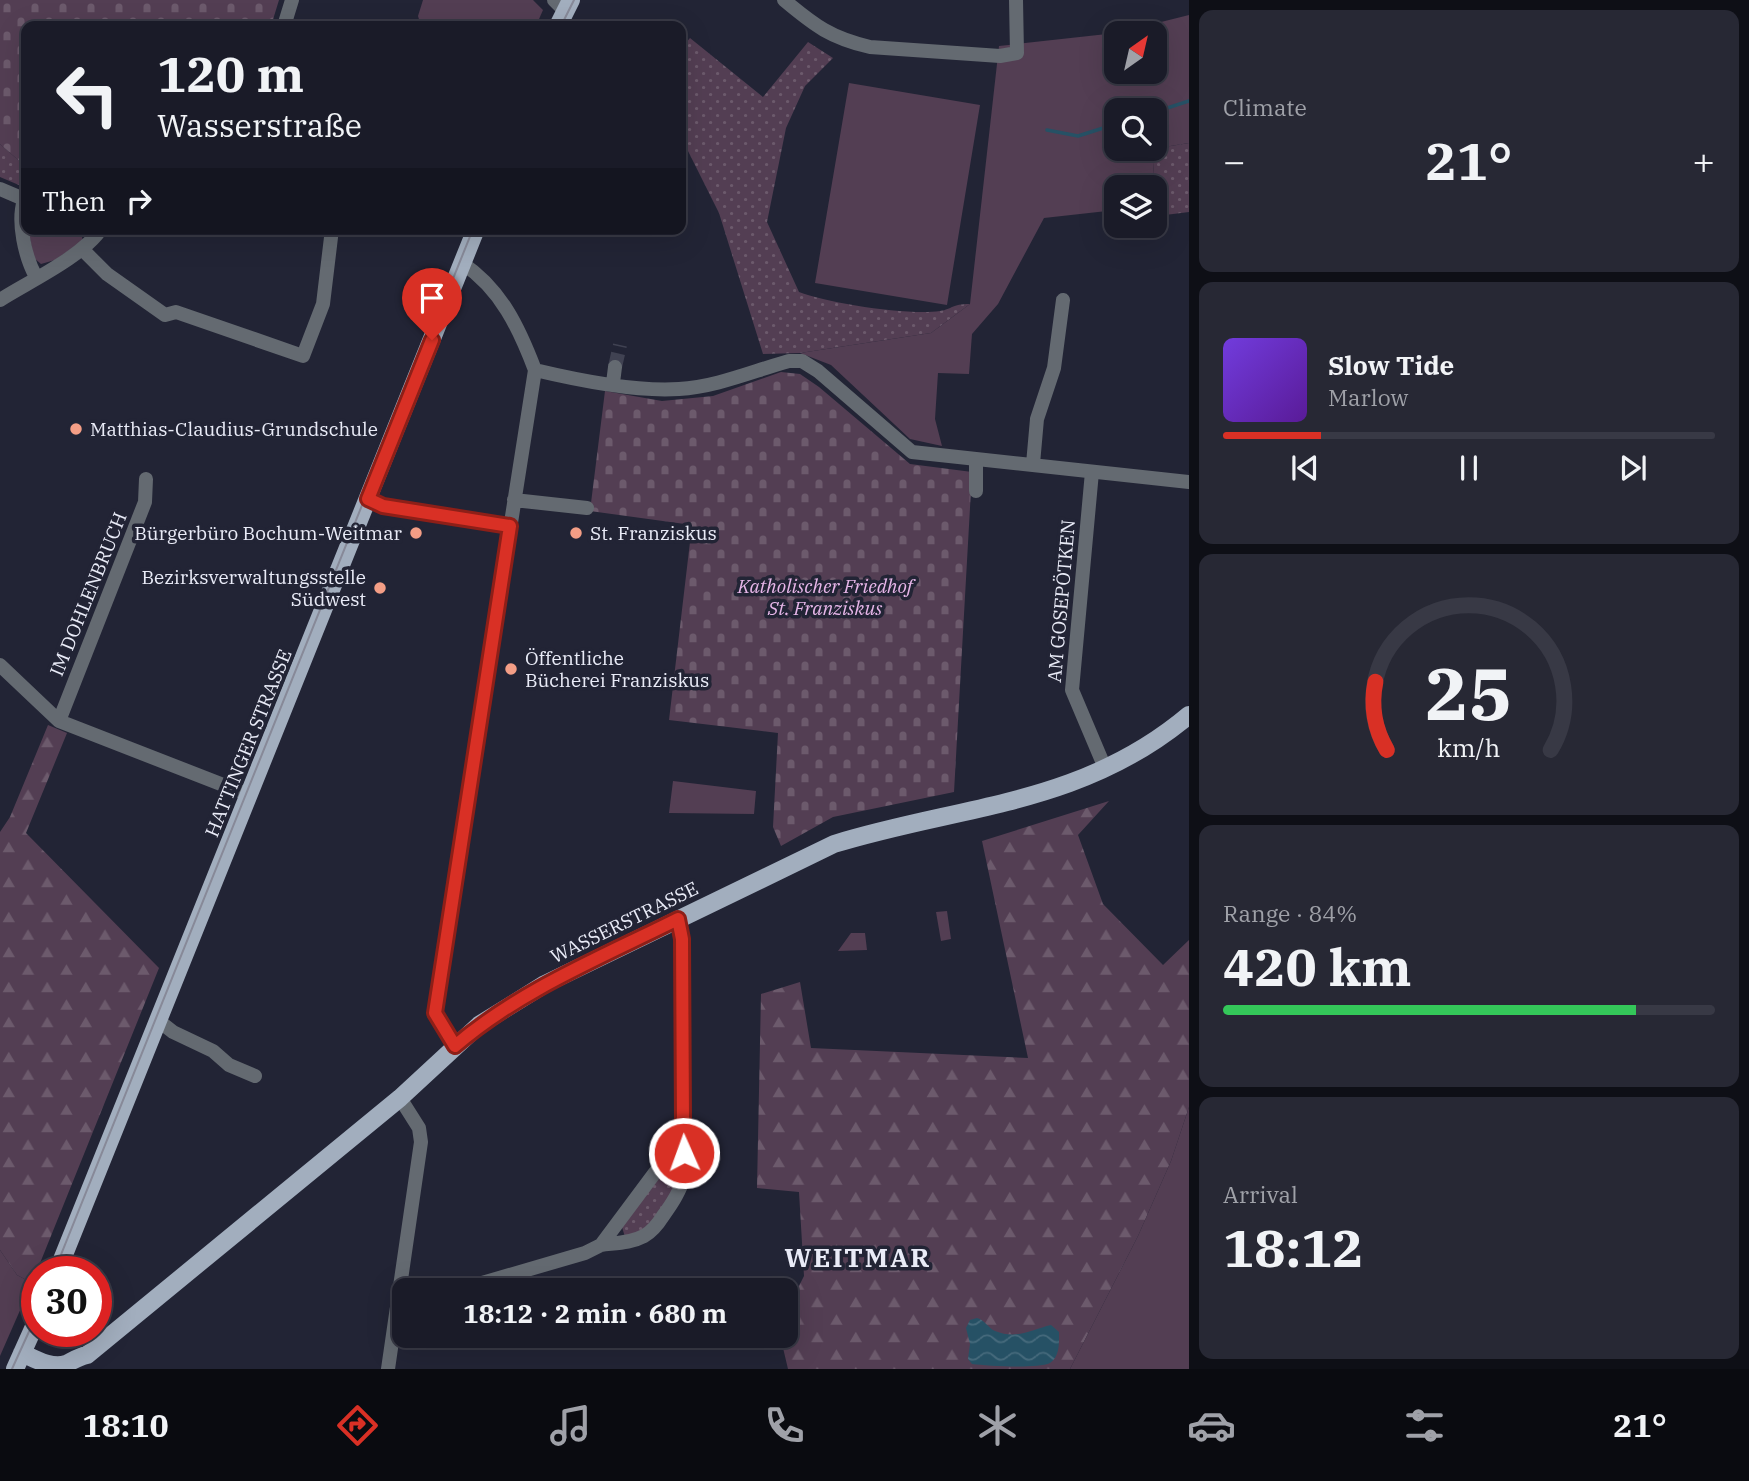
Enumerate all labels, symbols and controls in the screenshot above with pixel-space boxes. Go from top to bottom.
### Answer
north arrow [1104,21,1167,84]
map controls [1104,21,1167,238]
text: 120 m [157,42,304,105]
icon: left [42,49,133,140]
text: Climate [1223,92,1307,122]
button: search [1104,98,1167,161]
text: Wasserstraße [157,104,362,146]
text: 21° [1426,127,1512,194]
text: − [1223,136,1246,185]
text: + [1692,136,1715,185]
button: layers [1104,175,1167,238]
icon: right [120,182,158,220]
text: Then [42,184,106,218]
pin [402,268,462,340]
icon: arrive [413,279,451,317]
text: Slow Tide [1328,348,1454,382]
text: Marlow [1328,382,1408,412]
place label: Matthias-Claudius-Grundschule [90,417,378,441]
marker: Matthias-Claudius-Grundschule [68,421,84,437]
icon: previous [1286,449,1324,487]
icon: pause [1450,449,1488,487]
icon: next [1614,449,1652,487]
street label: IM DOHLENBRUCH [44,509,132,679]
street label: AM GOSEPÖTKEN [1042,519,1080,683]
place label: Bürgerbüro Bochum-Weitmar [134,521,403,545]
place label: St. Franziskus [590,521,717,545]
marker: Bürgerbüro Bochum-Weitmar [408,525,424,541]
marker: St. Franziskus [568,525,584,541]
place label: Bezirksverwaltungsstelle Südwest [141,565,366,611]
park label: Katholischer Friedhof St. Franziskus [737,574,916,620]
marker: Bezirksverwaltungsstelle Südwest [372,580,388,596]
street label: HATTINGER STRASSE [199,646,297,840]
place label: Öffentliche Bücherei Franziskus [525,646,709,692]
text: 25 [1425,646,1513,741]
marker: Öffentliche Bücherei Franziskus [503,661,519,677]
text: km/h [1437,731,1501,764]
street label: WASSERSTRASSE [546,876,702,968]
text: Range · 84% [1223,898,1357,928]
text: 420 km [1223,933,1412,1000]
position arrow [647,1116,721,1190]
text: Arrival [1223,1179,1298,1209]
text: 18:12 [1223,1214,1364,1281]
district label: WEITMAR [785,1240,931,1274]
speed limit sign: 30 [21,1256,112,1347]
text: 18:12 · 2 min · 680 m [463,1296,727,1330]
icon: directions [333,1401,382,1450]
icon: music [546,1401,595,1450]
icon: phone [760,1401,809,1450]
icon: climate [973,1401,1022,1450]
icon: car [1187,1401,1236,1450]
icon: filters [1400,1401,1449,1450]
text: 18:10 [82,1404,169,1446]
text: 21° [1613,1404,1667,1446]

